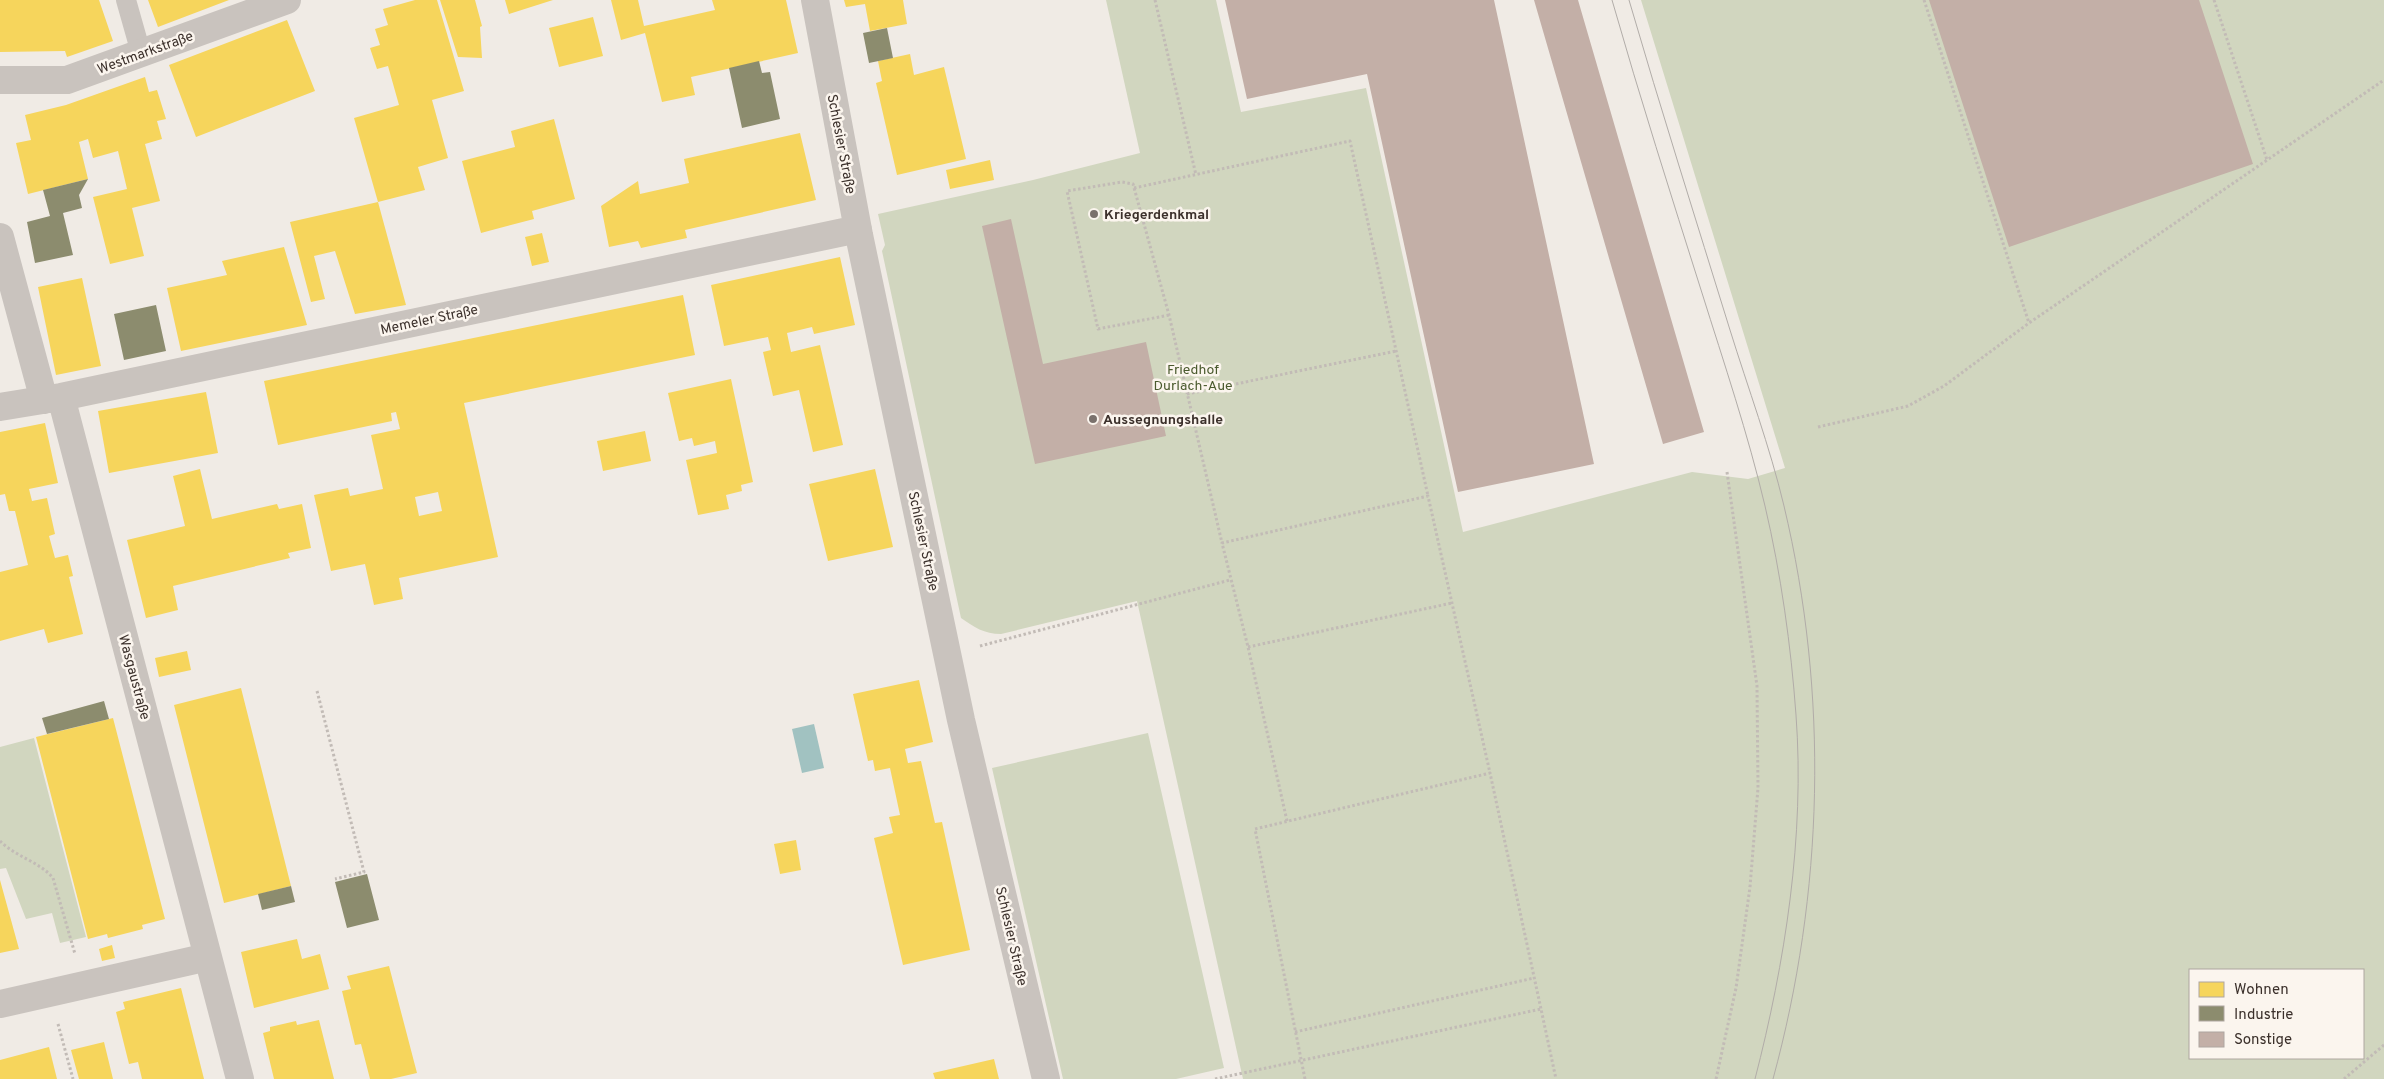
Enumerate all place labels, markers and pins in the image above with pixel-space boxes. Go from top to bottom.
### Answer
place label: Kriegerdenkmal [1104,207,1209,224]
marker: Kriegerdenkmal [1088,208,1100,220]
place label: Aussegnungshalle [1103,412,1223,429]
marker: Aussegnungshalle [1087,413,1099,425]

